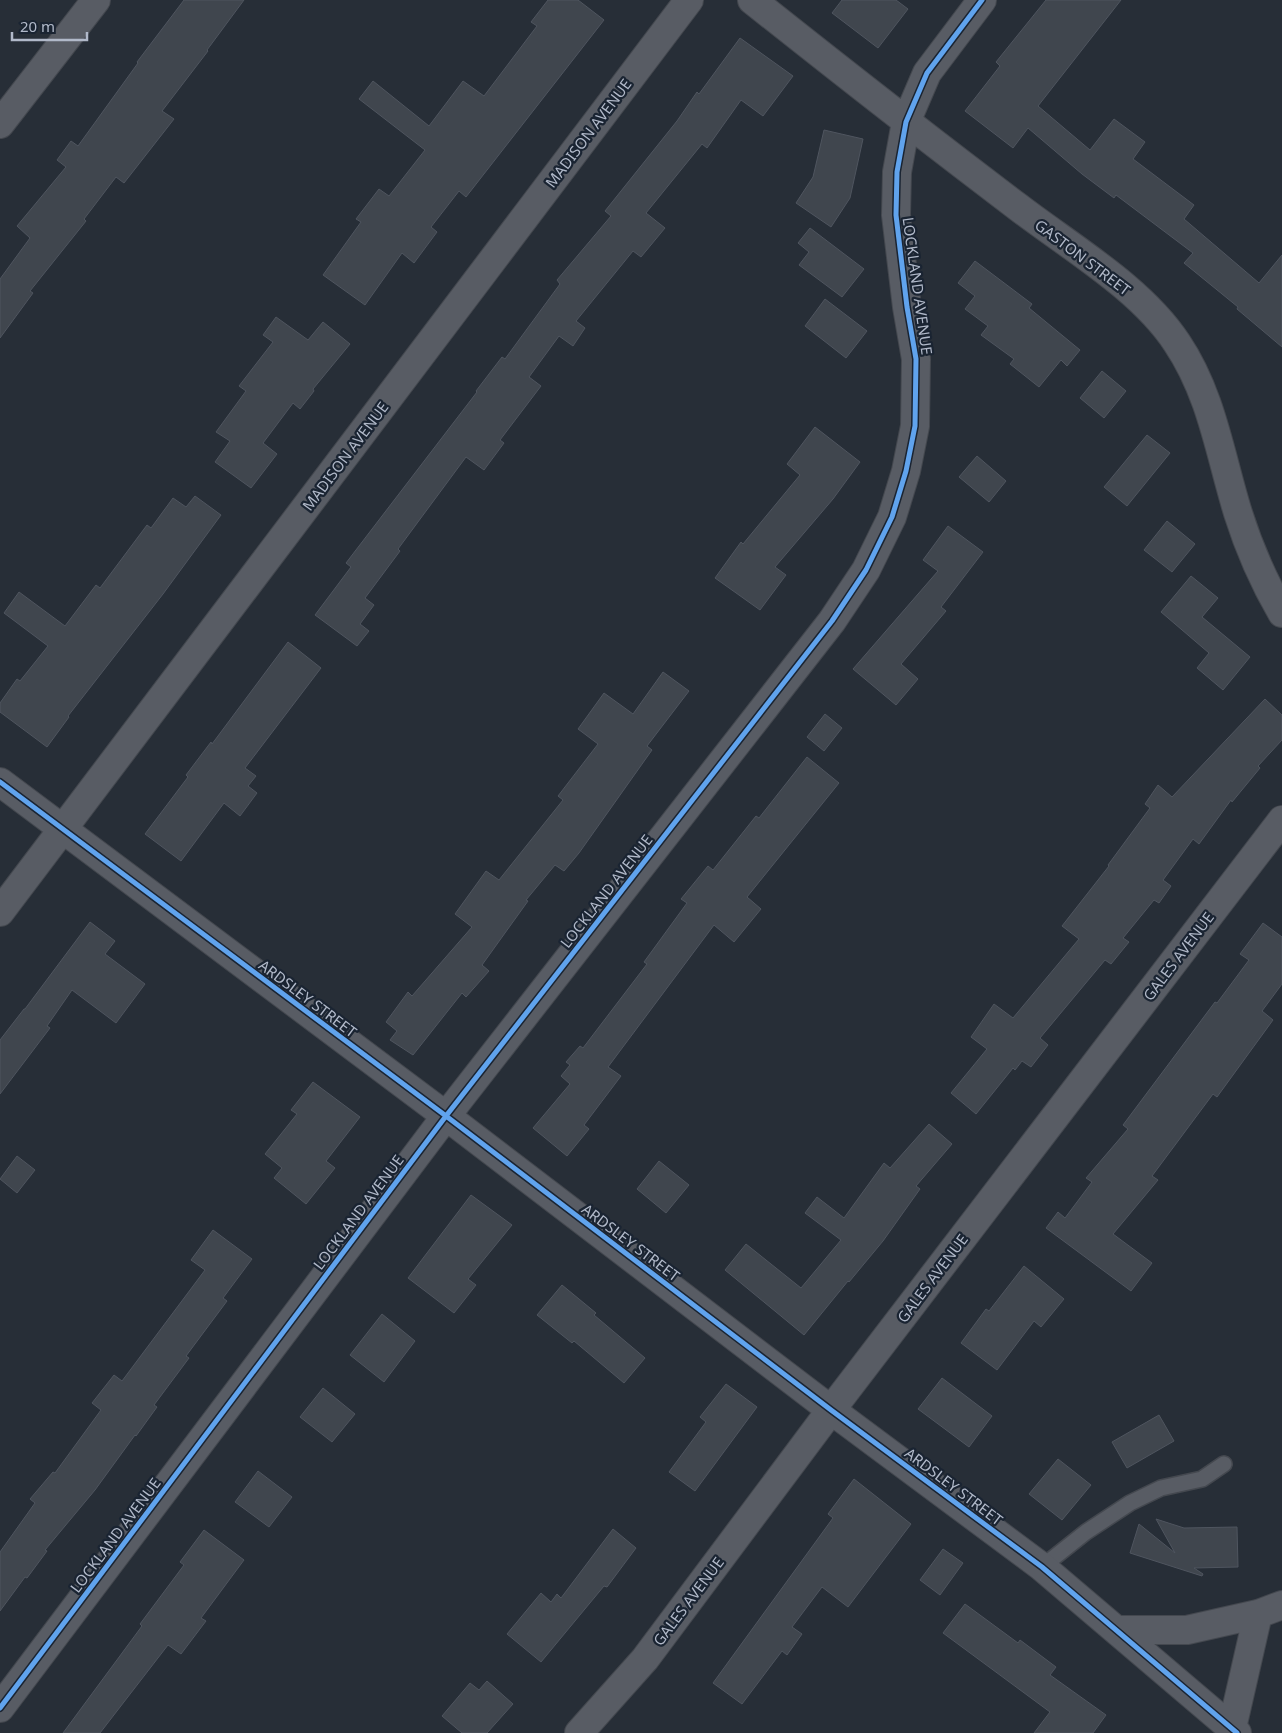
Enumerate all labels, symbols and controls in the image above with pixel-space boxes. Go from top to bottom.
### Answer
scale bar [12,10,88,42]
text: 20 m [20,16,55,36]
street label: MADISON AVENUE [540,74,636,192]
street label: GASTON STREET [1031,214,1135,300]
street label: LOCKLAND AVENUE [898,216,938,356]
street label: MADISON AVENUE [297,397,393,515]
street label: LOCKLAND AVENUE [555,830,657,952]
street label: GALES AVENUE [1138,908,1218,1004]
street label: ARDSLEY STREET [255,955,362,1042]
street label: LOCKLAND AVENUE [308,1151,408,1273]
street label: ARDSLEY STREET [578,1199,685,1286]
street label: GALES AVENUE [892,1230,972,1326]
street label: ARDSLEY STREET [901,1443,1008,1530]
street label: LOCKLAND AVENUE [65,1474,165,1596]
street label: GALES AVENUE [648,1553,728,1649]

